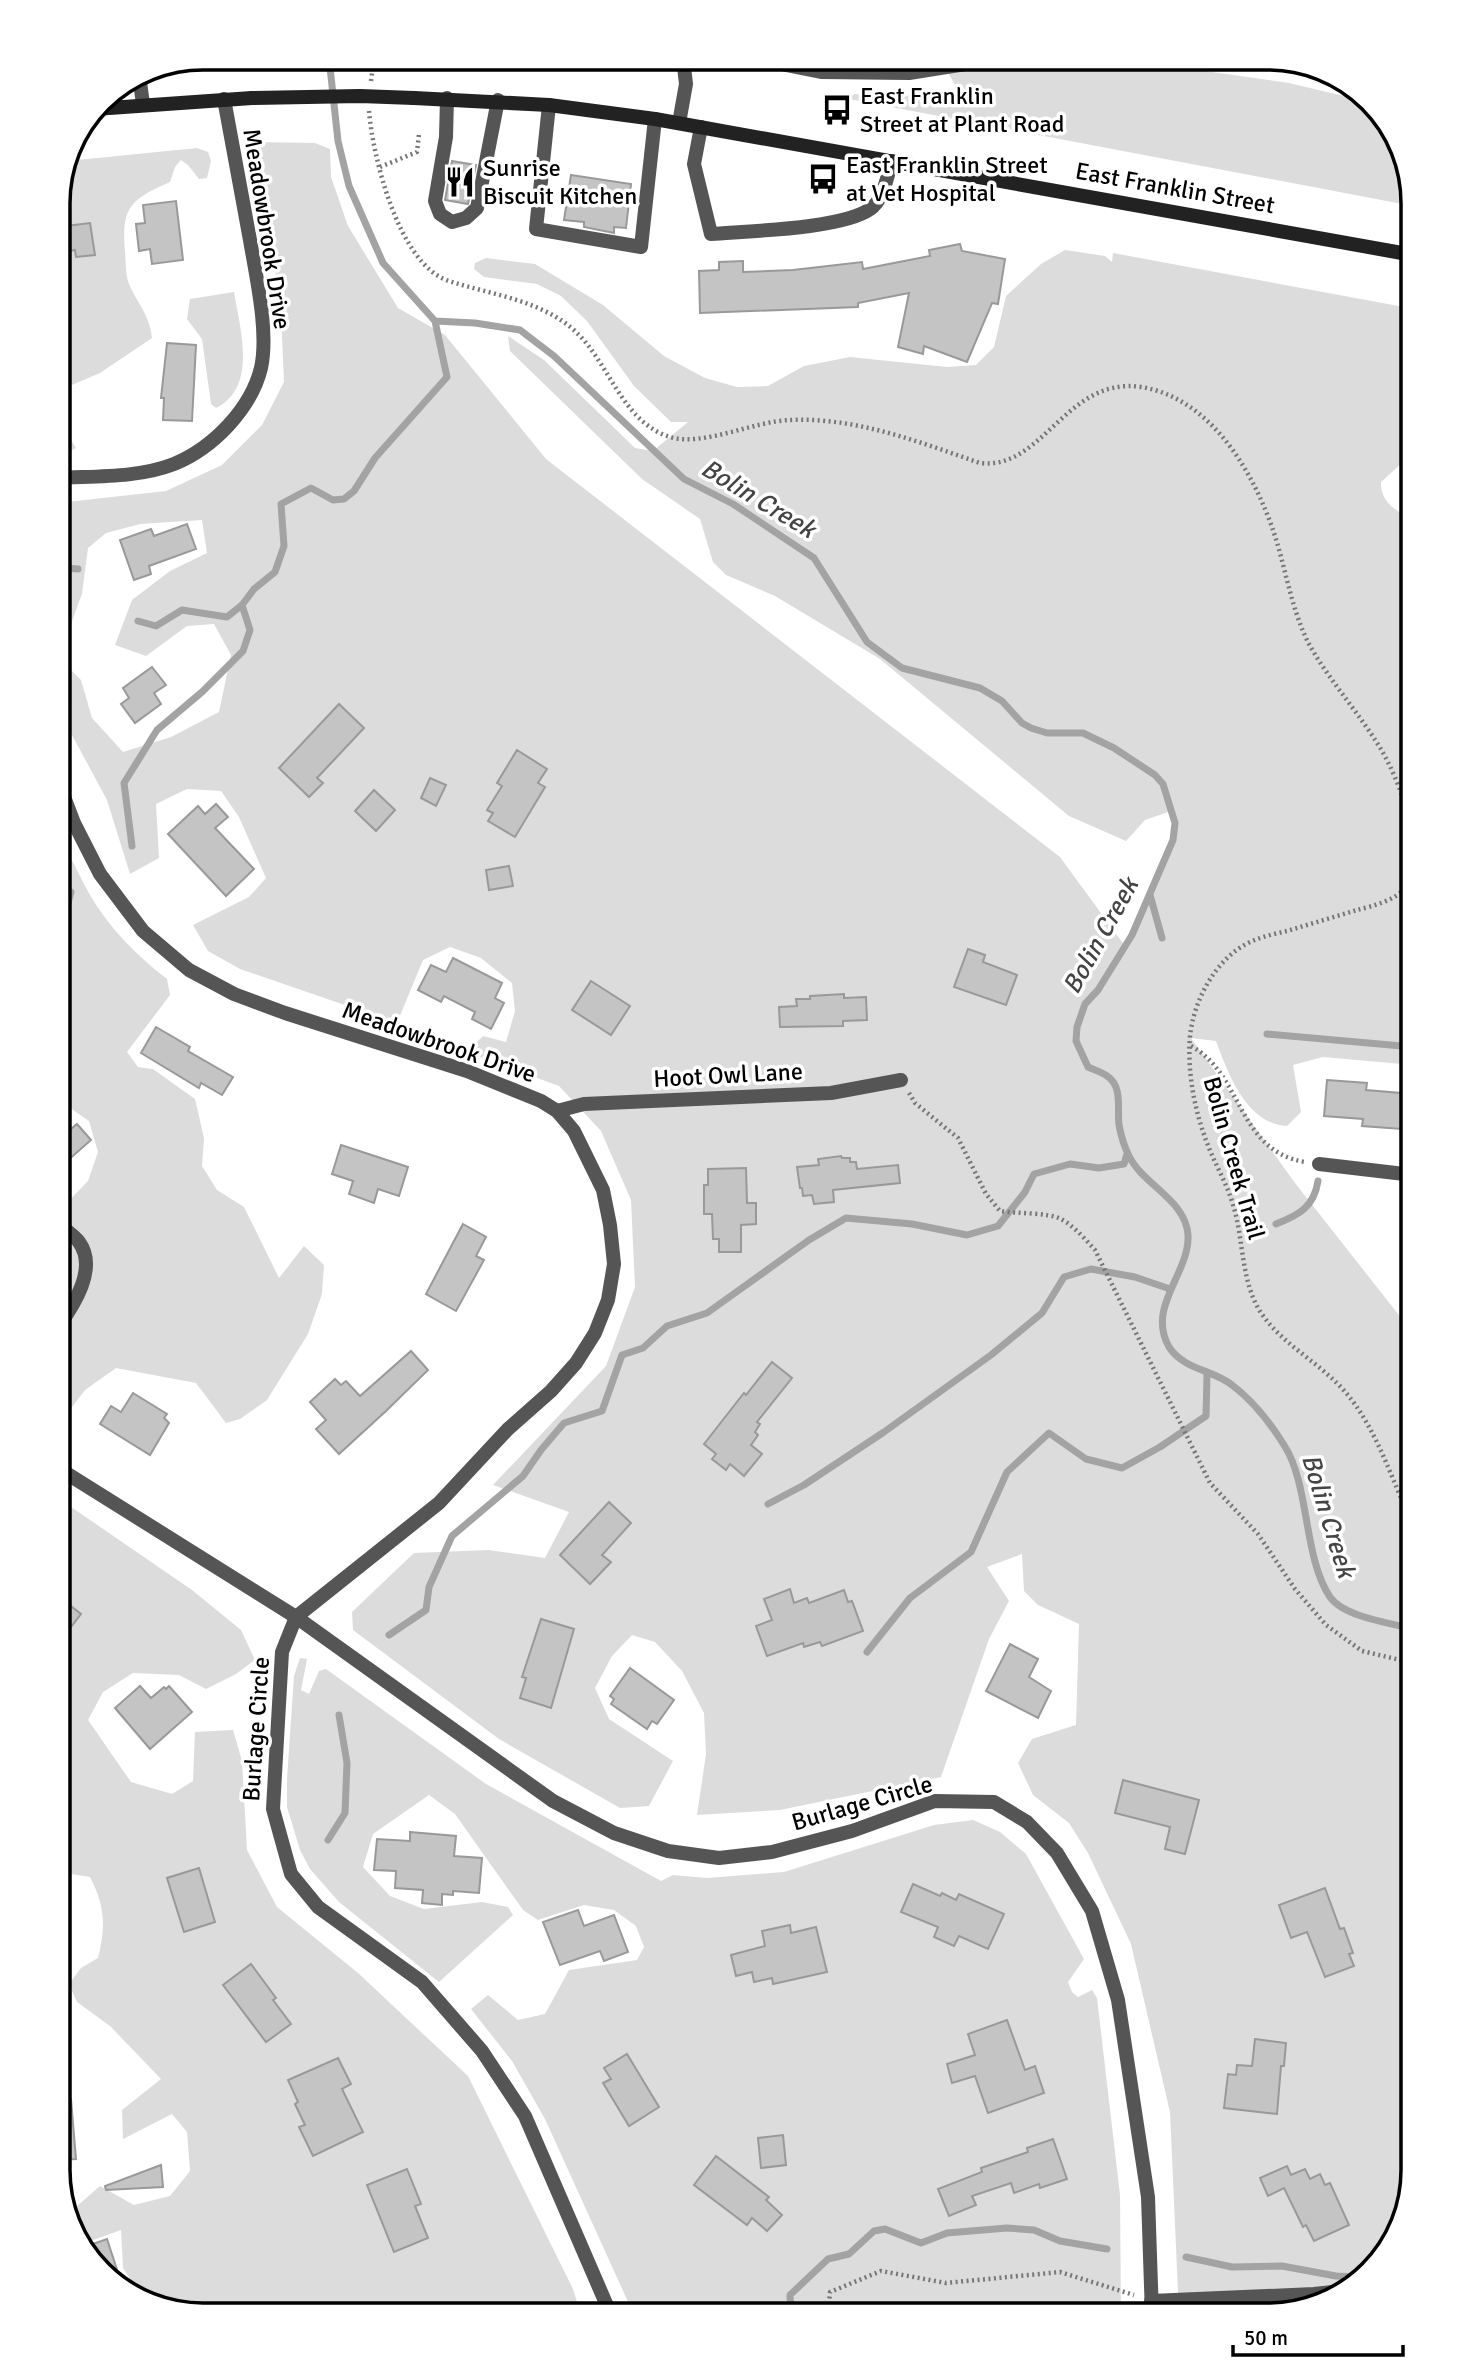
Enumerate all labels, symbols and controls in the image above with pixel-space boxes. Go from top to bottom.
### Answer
place label: East Franklin Street at Plant Road [860,81,1064,139]
bus stop icon: East Franklin Street at Plant Road [820,93,854,127]
street label: Meadowbrook Drive [236,127,298,331]
place label: East Franklin Street at Vet Hospital [846,150,1048,208]
place label: Sunrise Biscuit Kitchen [483,153,637,211]
street label: East Franklin Street [1073,156,1277,220]
bus stop icon: East Franklin Street at Vet Hospital [806,162,840,196]
restaurant icon: Sunrise Biscuit Kitchen [443,165,477,199]
water label: Bolin Creek [695,452,823,547]
water label: Bolin Creek [1056,871,1147,1000]
street label: Meadowbrook Drive [338,995,540,1089]
street label: Hoot Owl Lane [652,1056,804,1094]
street label: Bolin Creek Trail [1196,1073,1272,1243]
water label: Bolin Creek [1294,1450,1363,1584]
street label: Burlage Circle [236,1656,276,1802]
street label: Burlage Circle [788,1769,936,1837]
scale bar [1233,2314,1403,2358]
text: 50 m [1244,2325,1288,2351]

